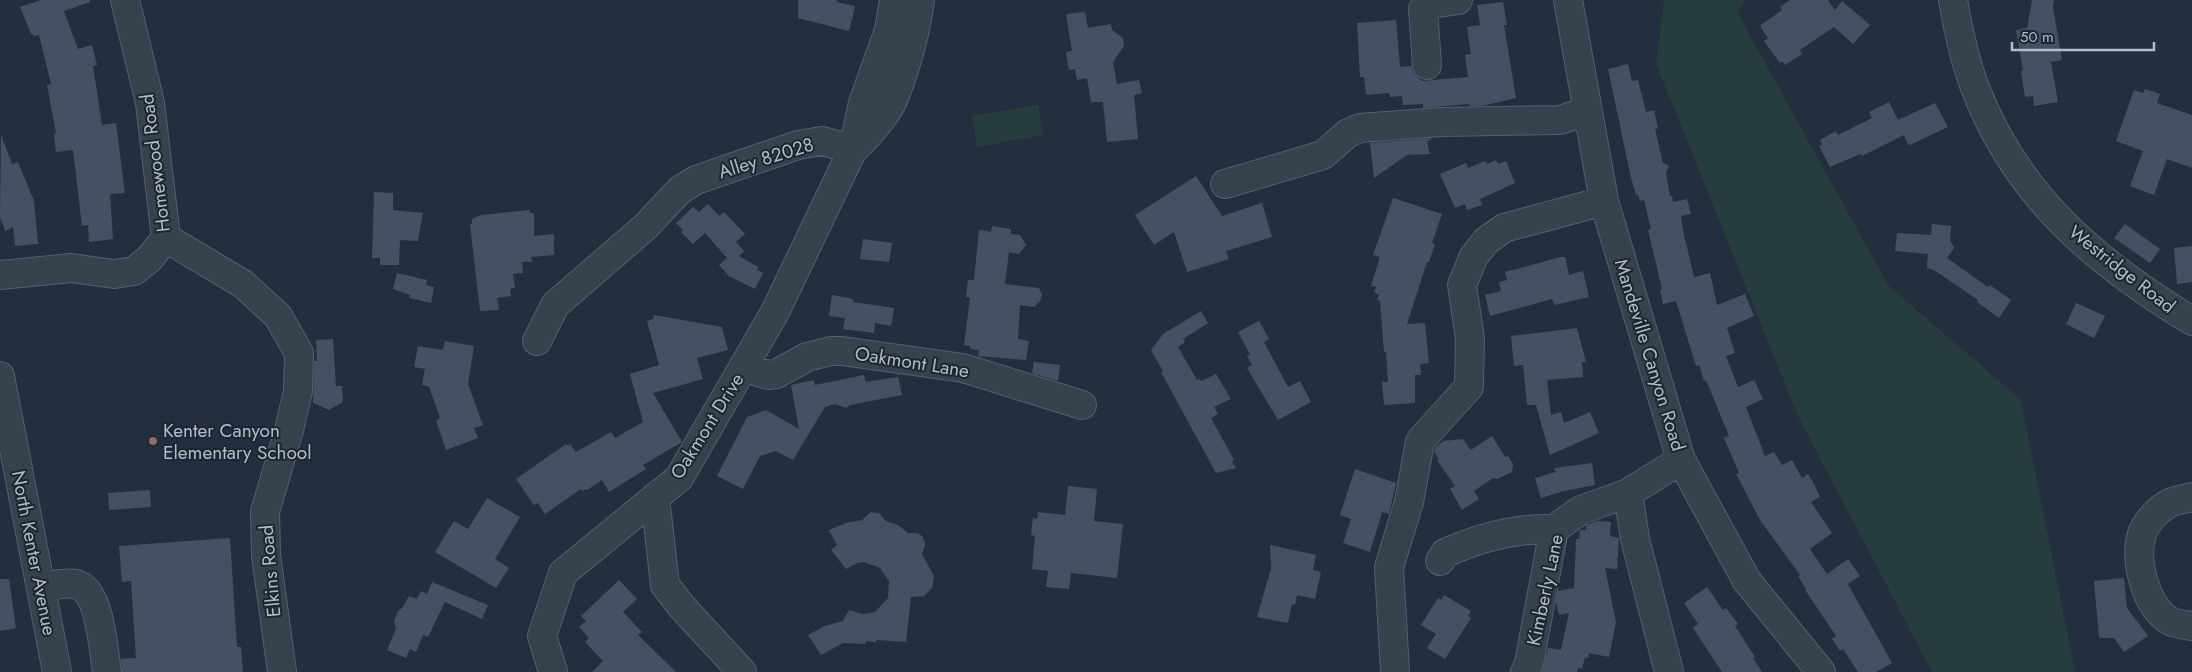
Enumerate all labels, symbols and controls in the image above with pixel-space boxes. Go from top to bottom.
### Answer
scale bar [2012,20,2154,52]
text: 50 m [2020,26,2054,48]
street label: Homewood Road [133,92,177,234]
street label: Alley 82028 [715,131,817,185]
street label: Westridge Road [2063,219,2181,319]
street label: Mandeville Canyon Road [1608,256,1692,454]
street label: Oakmont Lane [853,340,971,384]
street label: Oakmont Drive [664,368,750,484]
place label: Kenter Canyon Elementary School [163,417,312,466]
marker: Kenter Canyon Elementary School [147,435,159,447]
street label: North Kenter Avenue [5,468,63,638]
street label: Elkins Road [253,524,287,618]
street label: Kimberly Lane [1520,531,1570,648]

